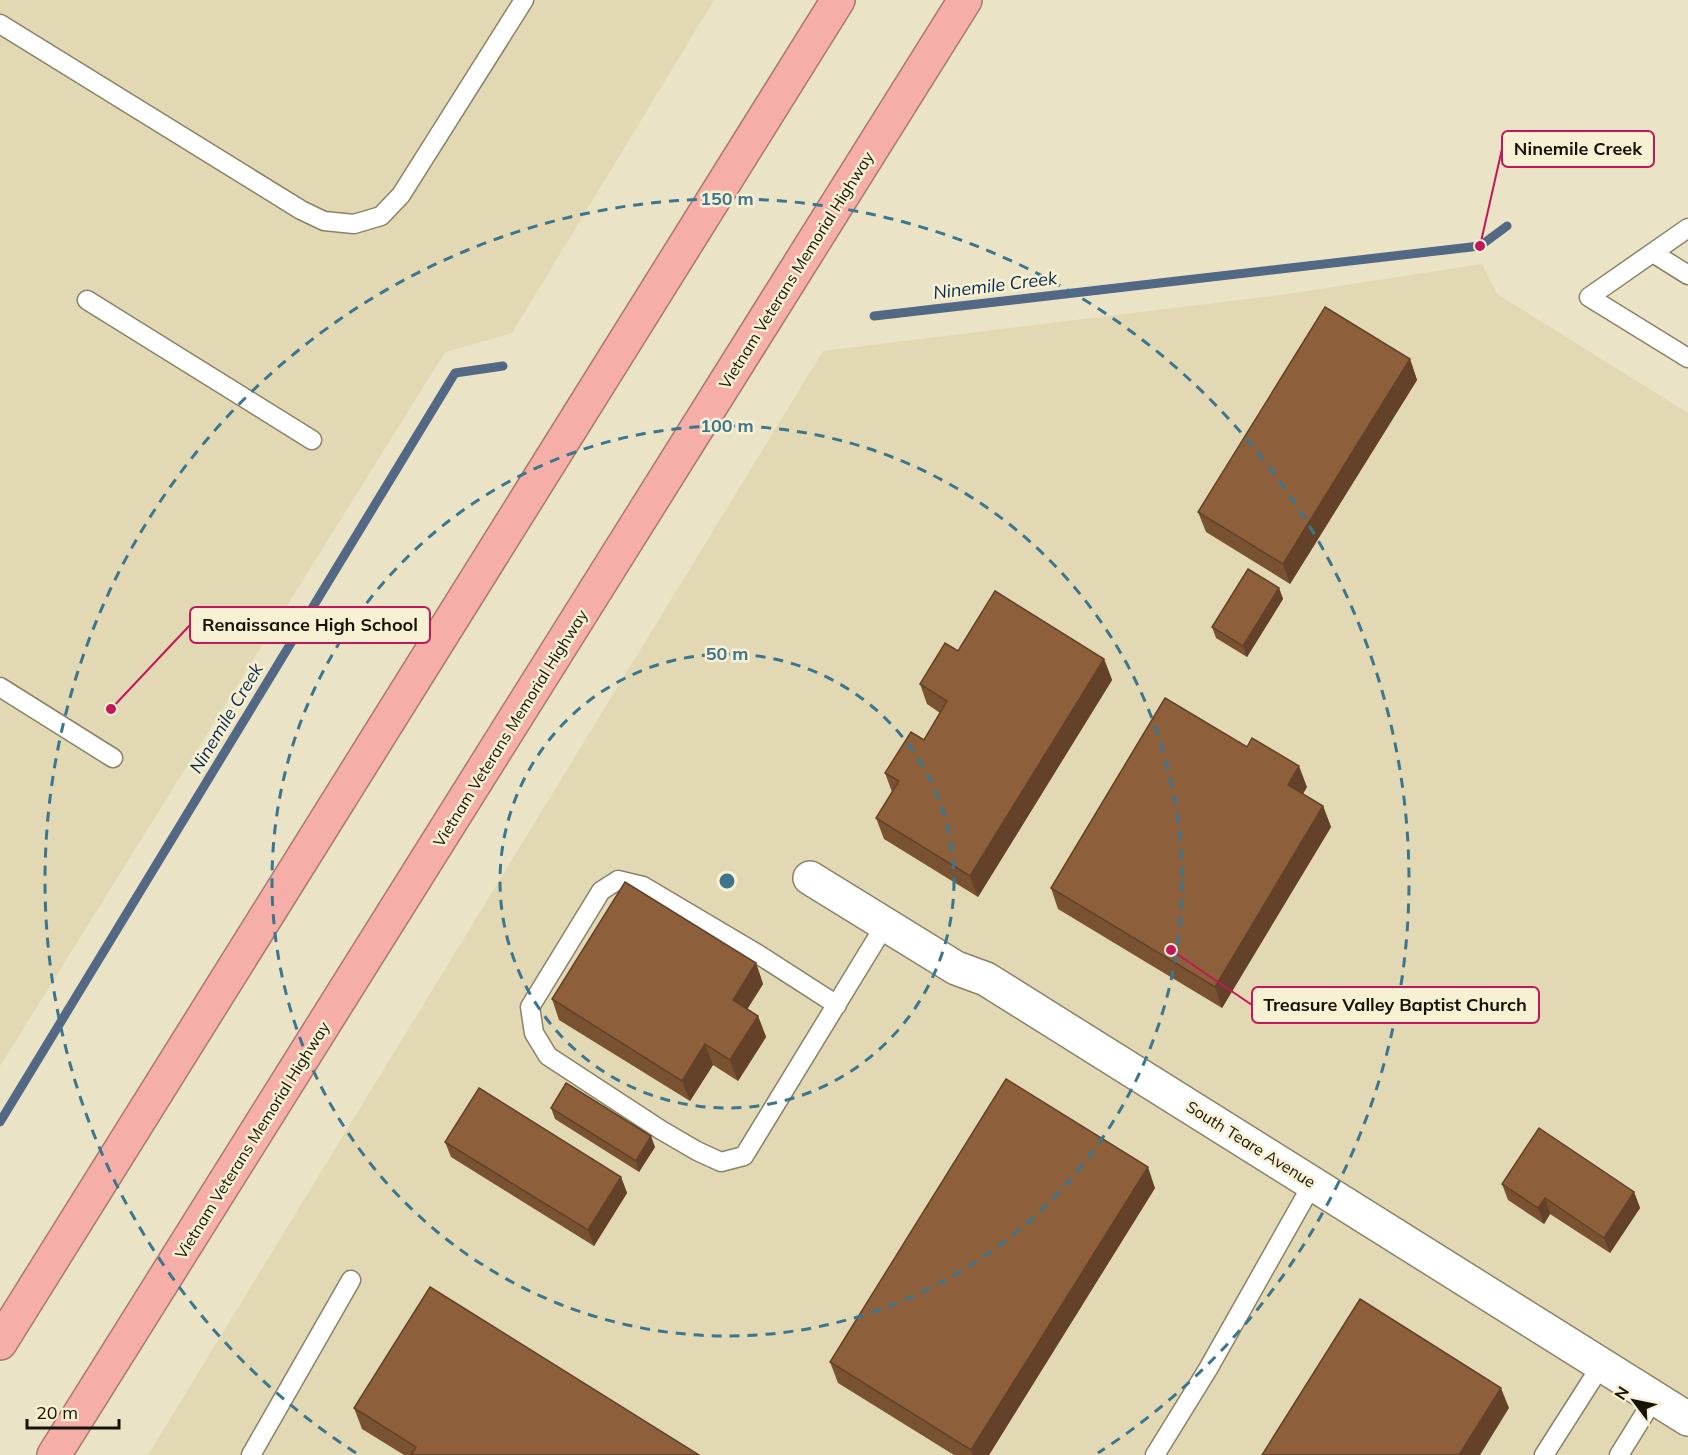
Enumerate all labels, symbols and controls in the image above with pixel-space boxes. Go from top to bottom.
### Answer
callout: Ninemile Creek [1502,131,1654,167]
text: Ninemile Creek [1514,137,1643,160]
street label: Vietnam Veterans Memorial Highway [714,147,878,392]
text: 150 m [700,187,754,210]
water label: Ninemile Creek [932,266,1059,304]
text: 100 m [700,414,754,437]
street label: Vietnam Veterans Memorial Highway [428,605,592,850]
callout: Renaissance High School [190,607,430,643]
text: Renaissance High School [202,613,418,636]
text: 50 m [706,642,748,665]
water label: Ninemile Creek [184,658,268,777]
centre of rings [717,871,737,891]
callout: Treasure Valley Baptist Church [1252,987,1539,1023]
text: Treasure Valley Baptist Church [1263,993,1527,1016]
street label: Vietnam Veterans Memorial Highway [170,1017,334,1262]
street label: South Teare Avenue [1183,1096,1319,1192]
north arrow [1604,1371,1664,1431]
text: N [1610,1383,1633,1403]
scale bar [27,1392,118,1430]
text: 20 m [36,1401,78,1424]

